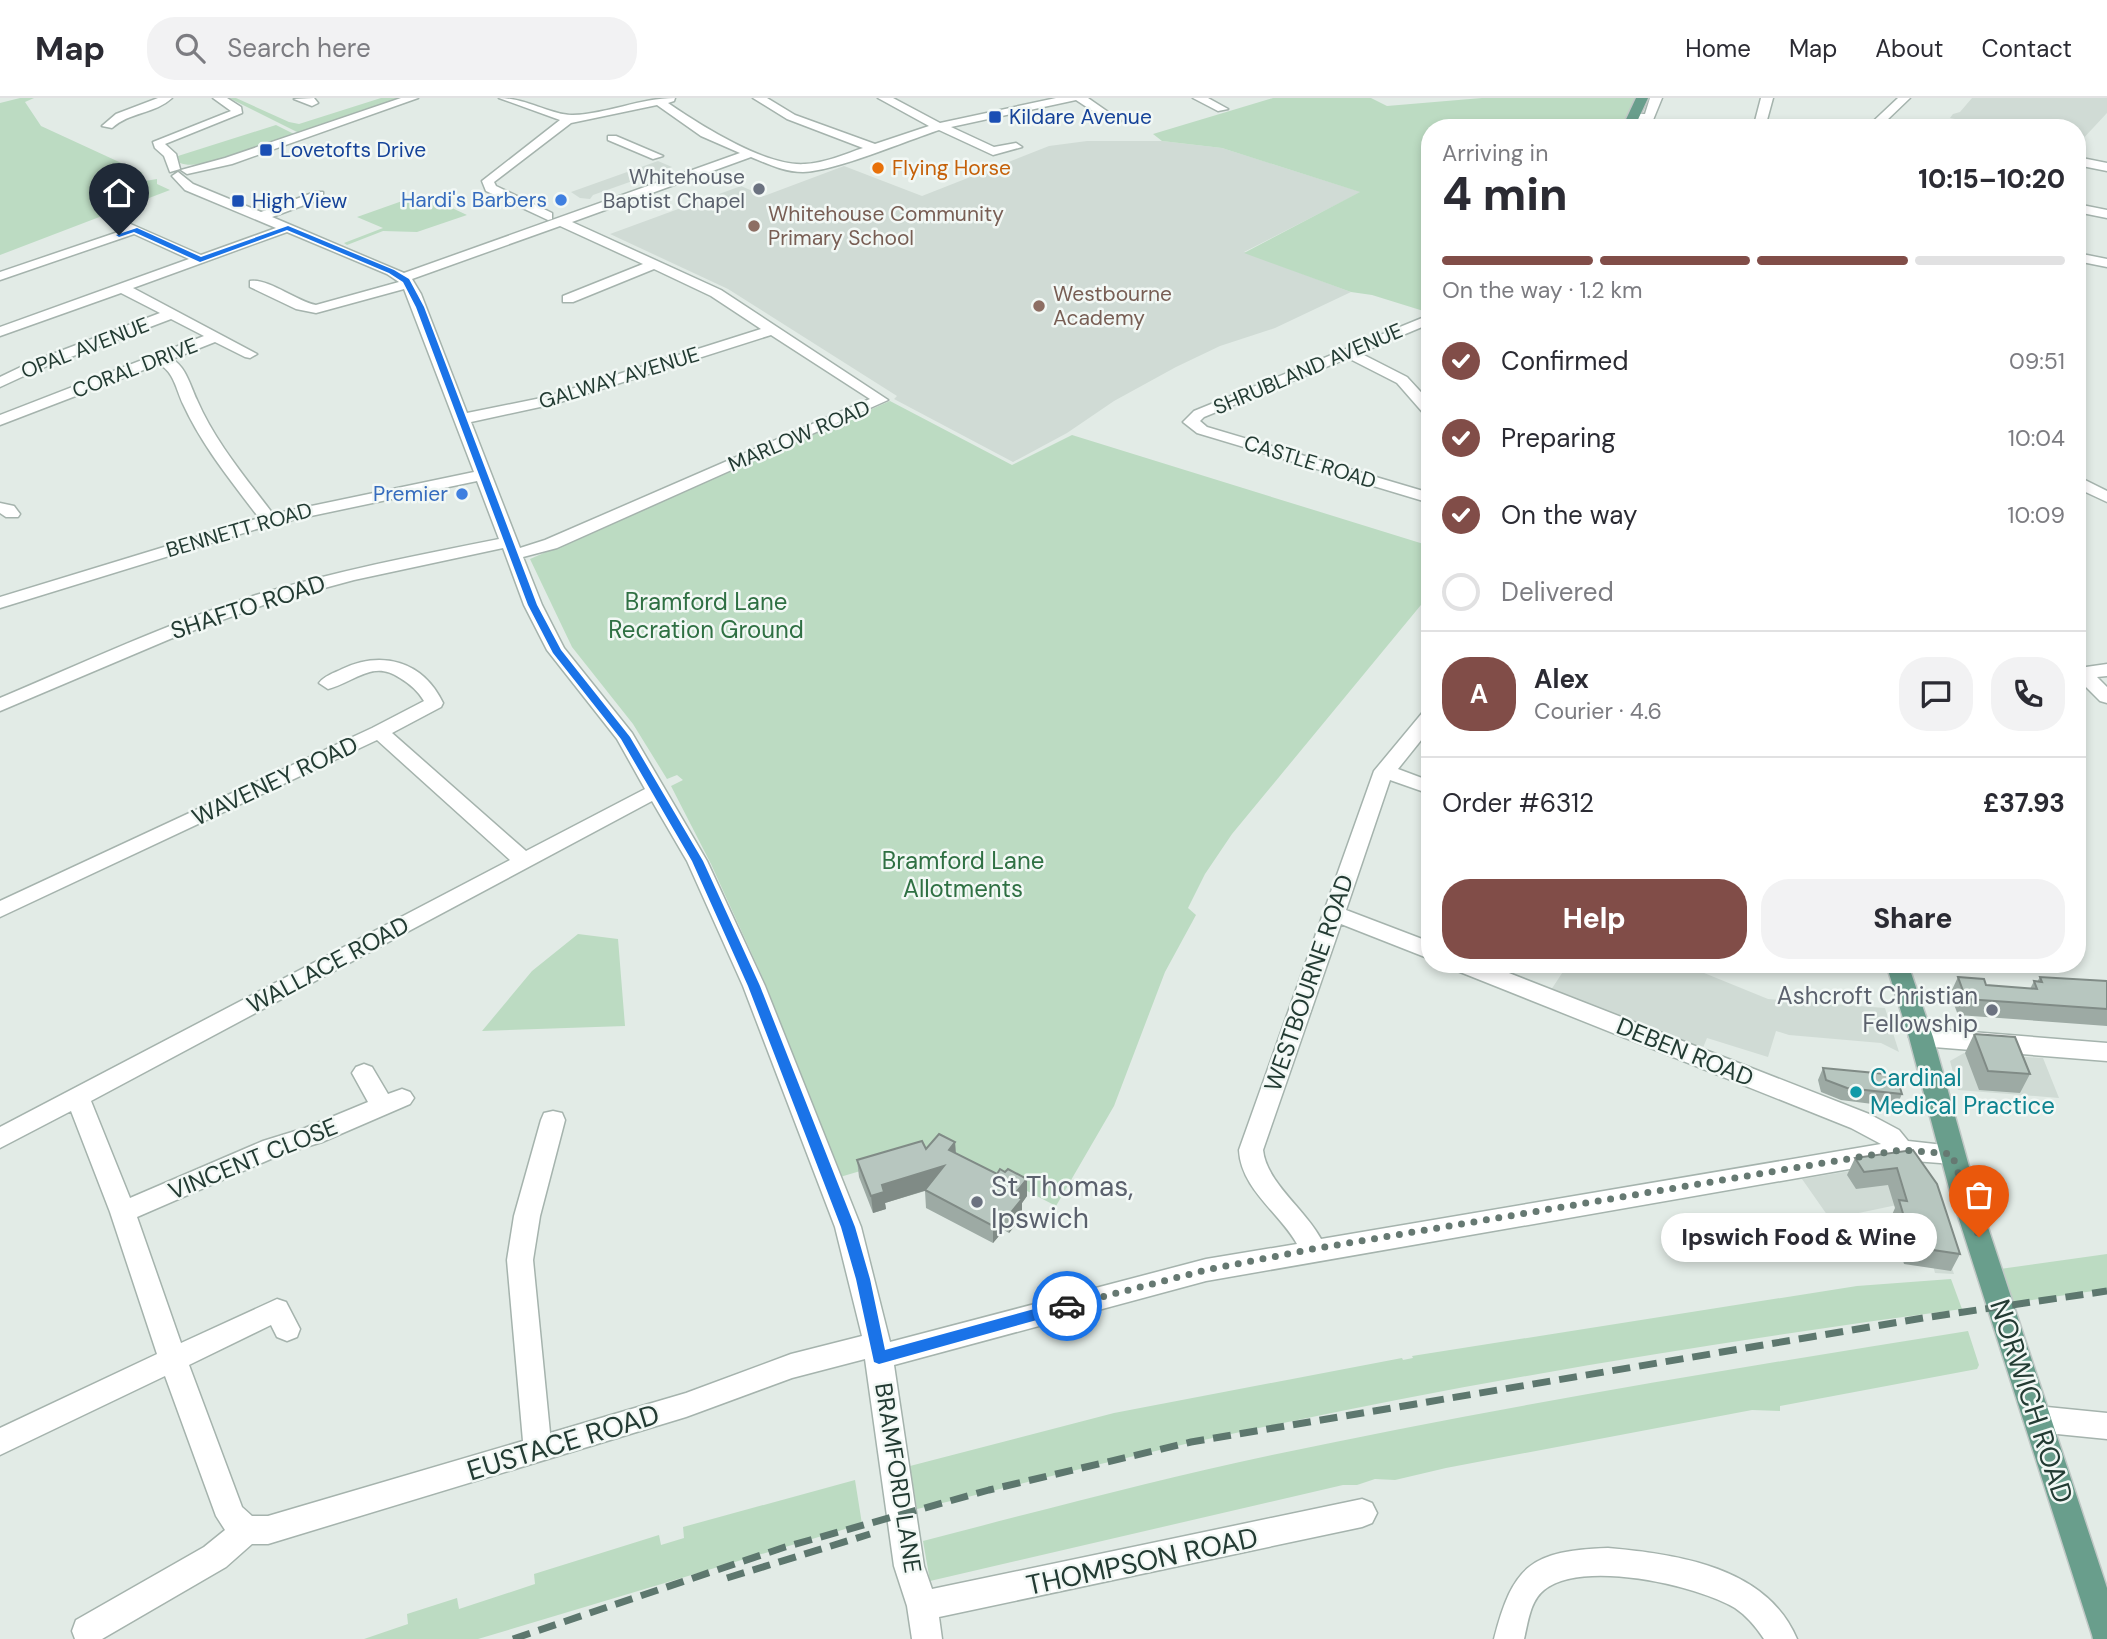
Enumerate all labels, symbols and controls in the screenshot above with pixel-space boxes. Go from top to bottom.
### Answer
search box [147,17,637,80]
text: Map [35,27,105,70]
icon: search [171,29,209,67]
text: Search here [227,31,371,65]
text: Home [1685,33,1751,64]
text: Map [1789,33,1837,64]
text: About [1875,33,1944,64]
text: Contact [1982,33,2072,64]
place label: Kildare Avenue [1009,103,1152,131]
marker: Kildare Avenue [987,109,1003,125]
place label: Lovetofts Drive [280,136,426,164]
text: Arriving in [1442,138,1548,168]
marker: Lovetofts Drive [258,142,274,158]
place label: Flying Horse [892,154,1011,182]
marker: Flying Horse [870,160,886,176]
text: 10:15–10:20 [1918,162,2065,196]
pin [89,163,149,235]
place label: Whitehouse Baptist Chapel [603,163,745,215]
text: 4 min [1442,164,1568,224]
icon: home [100,174,138,212]
marker: Whitehouse Baptist Chapel [751,181,767,197]
place label: Hardi's Barbers [401,186,547,214]
place label: High View [252,187,347,215]
marker: Hardi's Barbers [553,192,569,208]
marker: High View [230,193,246,209]
place label: Whitehouse Community Primary School [768,200,1004,252]
marker: Whitehouse Community Primary School [746,218,762,234]
text: On the way · 1.2 km [1442,275,1643,305]
place label: Westbourne Academy [1053,280,1172,332]
marker: Westbourne Academy [1031,298,1047,314]
street label: OPAL AVENUE [17,311,153,385]
street label: SHRUBLAND AVENUE [1209,316,1407,422]
street label: CORAL DRIVE [68,331,202,405]
street label: GALWAY AVENUE [535,340,703,416]
icon: check [1442,342,1480,380]
text: Confirmed [1501,344,1628,378]
text: 09:51 [2009,346,2065,376]
street label: MARLOW ROAD [724,394,874,478]
icon: check [1442,419,1480,457]
text: Preparing [1501,421,1616,455]
text: 10:04 [2008,423,2065,453]
street label: CASTLE ROAD [1240,429,1380,495]
place label: Premier [373,480,448,508]
marker: Premier [454,486,470,502]
street label: BENNETT ROAD [163,496,315,564]
icon: check [1442,496,1480,534]
text: On the way [1501,498,1637,532]
text: 10:09 [2007,500,2065,530]
street label: SHAFTO ROAD [167,567,329,646]
text: Delivered [1501,575,1614,609]
park label: Bramford Lane Recration Ground [608,586,804,645]
button: chat [1899,657,1973,731]
button: phone [1991,657,2065,731]
text: Alex [1534,662,1589,696]
text: A [1470,677,1488,711]
text: Courier · 4.6 [1534,696,1662,726]
street label: WAVENEY ROAD [187,729,363,832]
text: Order #6312 [1442,786,1594,820]
text: £37.93 [1983,786,2065,820]
park label: Bramford Lane Allotments [882,845,1044,904]
street label: WESTBOURNE ROAD [1257,870,1360,1095]
button: Help [1442,879,1747,959]
button: Share [1761,879,2065,959]
street label: WALLACE ROAD [241,909,414,1020]
place label: Ashcroft Christian Fellowship [1777,980,1978,1039]
marker: Ashcroft Christian Fellowship [1984,1002,2000,1018]
street label: DEBEN ROAD [1612,1010,1758,1093]
place label: Cardinal Medical Practice [1870,1062,2055,1121]
marker: Cardinal Medical Practice [1848,1084,1864,1100]
street label: VINCENT CLOSE [164,1110,342,1207]
pin [1949,1165,2009,1237]
place label: St Thomas, Ipswich [991,1168,1133,1237]
icon: bag [1960,1176,1998,1214]
marker: St Thomas, Ipswich [969,1194,985,1210]
callout: Ipswich Food & Wine [1660,1212,1937,1262]
text: Ipswich Food & Wine [1682,1222,1916,1252]
courier [1032,1271,1102,1341]
icon: car [1048,1287,1086,1325]
street label: NORWICH ROAD [1981,1295,2082,1508]
street label: BRAMFORD LANE [868,1381,929,1575]
street label: EUSTACE ROAD [463,1396,664,1489]
street label: THOMPSON ROAD [1023,1519,1261,1604]

